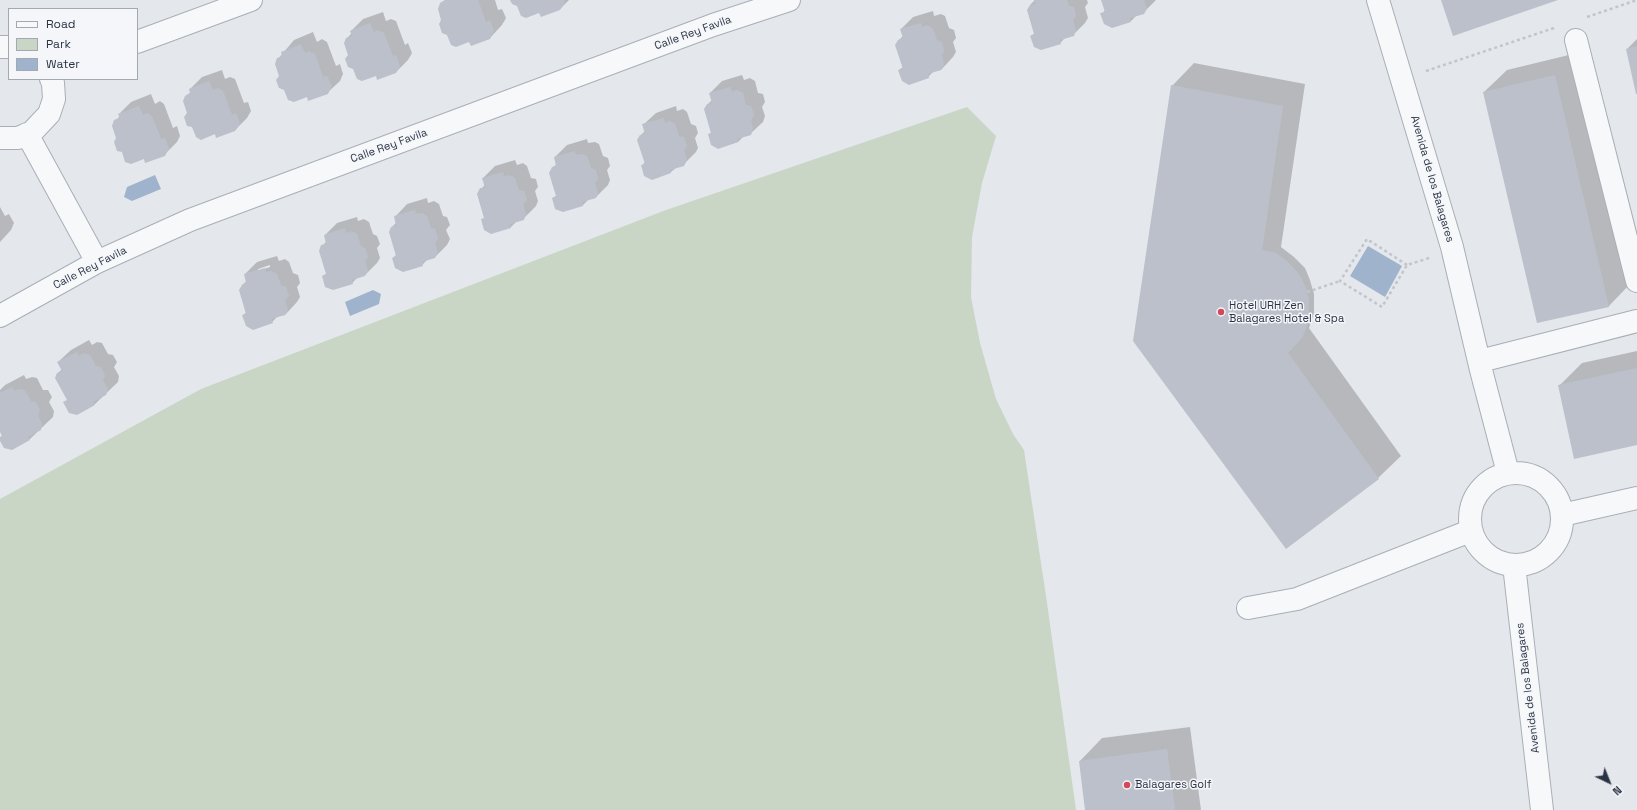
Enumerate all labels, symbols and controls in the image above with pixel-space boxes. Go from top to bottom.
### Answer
legend [8,8,138,80]
street label: Calle Rey Favila [653,13,733,53]
text: Road [46,16,75,32]
text: Park [46,36,71,52]
text: Water [46,56,80,72]
street label: Avenida de los Balagares [1408,114,1456,244]
street label: Calle Rey Favila [349,126,429,166]
street label: Calle Rey Favila [51,244,129,292]
place label: Hotel URH Zen Balagares Hotel & Spa [1229,299,1344,325]
marker: Hotel URH Zen Balagares Hotel & Spa [1216,307,1226,317]
street label: Avenida de los Balagares [1513,622,1543,754]
north arrow [1589,762,1629,802]
place label: Balagares Golf [1135,778,1212,792]
marker: Balagares Golf [1122,780,1132,790]
text: N [1610,783,1625,798]

